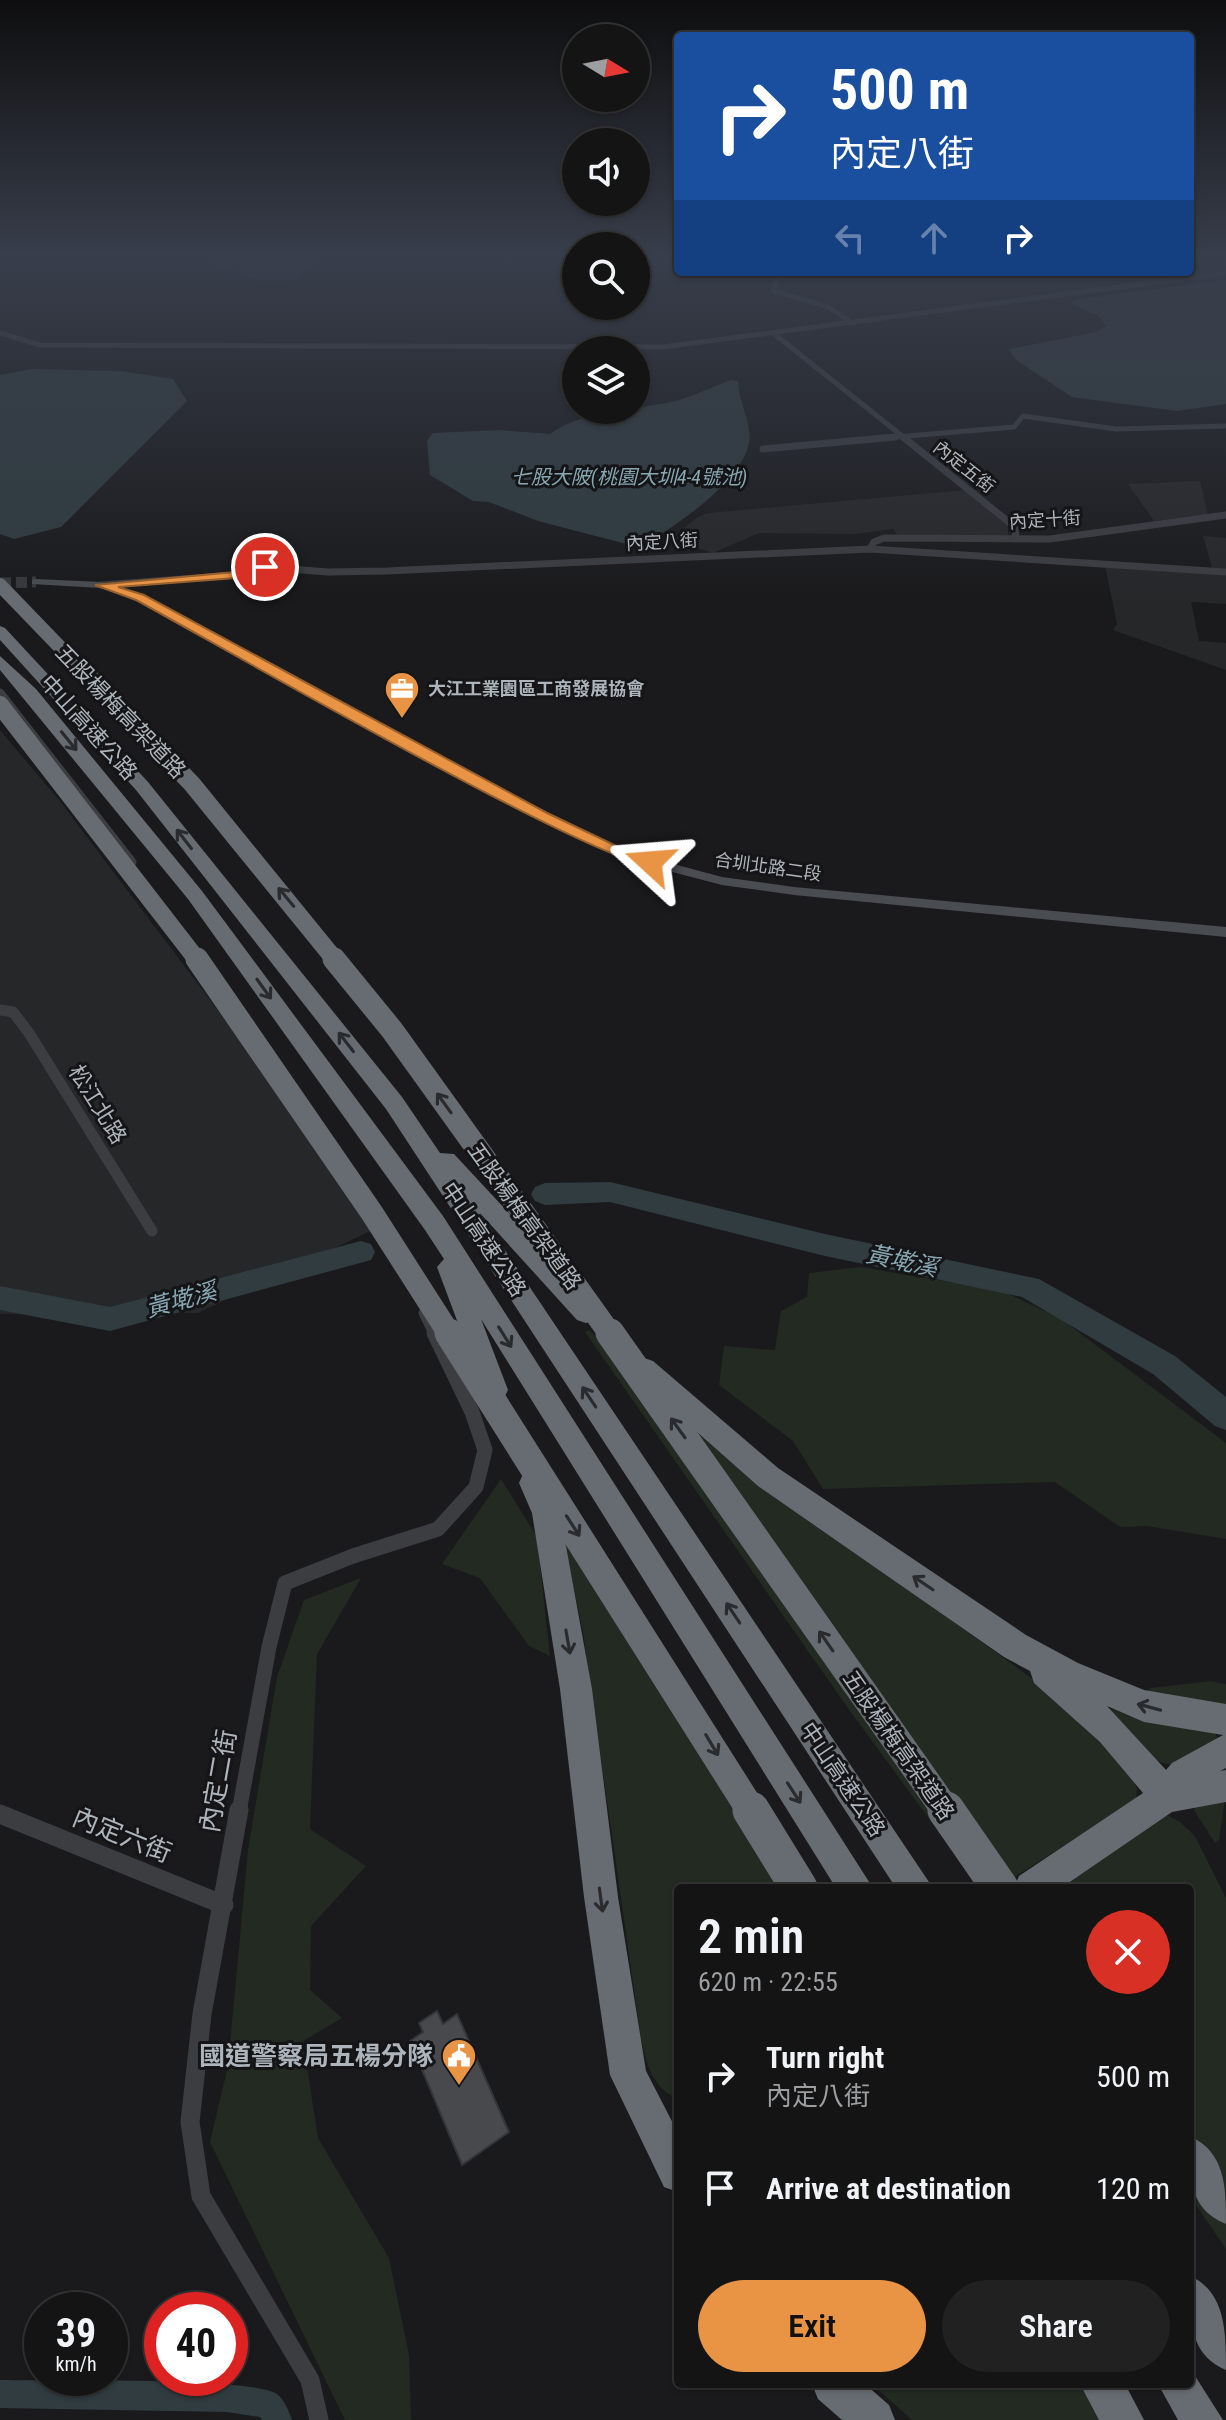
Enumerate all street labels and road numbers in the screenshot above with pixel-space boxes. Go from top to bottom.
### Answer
street label: 內定五街 [929,436,999,497]
street label: 內定十街 [1008,507,1082,532]
street label: 內定八街 [625,529,698,554]
street label: 五股楊梅高架道路 [51,639,191,783]
street label: 中山高速公路 [35,670,142,785]
street label: 合圳北路二段 [713,849,823,884]
street label: 松江北路 [64,1060,131,1148]
street label: 五股楊梅高架道路 [463,1138,586,1295]
street label: 中山高速公路 [436,1178,531,1301]
street label: 五股楊梅高架道路 [838,1666,959,1825]
street label: 中山高速公路 [795,1718,890,1841]
street label: 內定二街 [194,1727,242,1835]
street label: 內定六街 [68,1802,176,1868]

